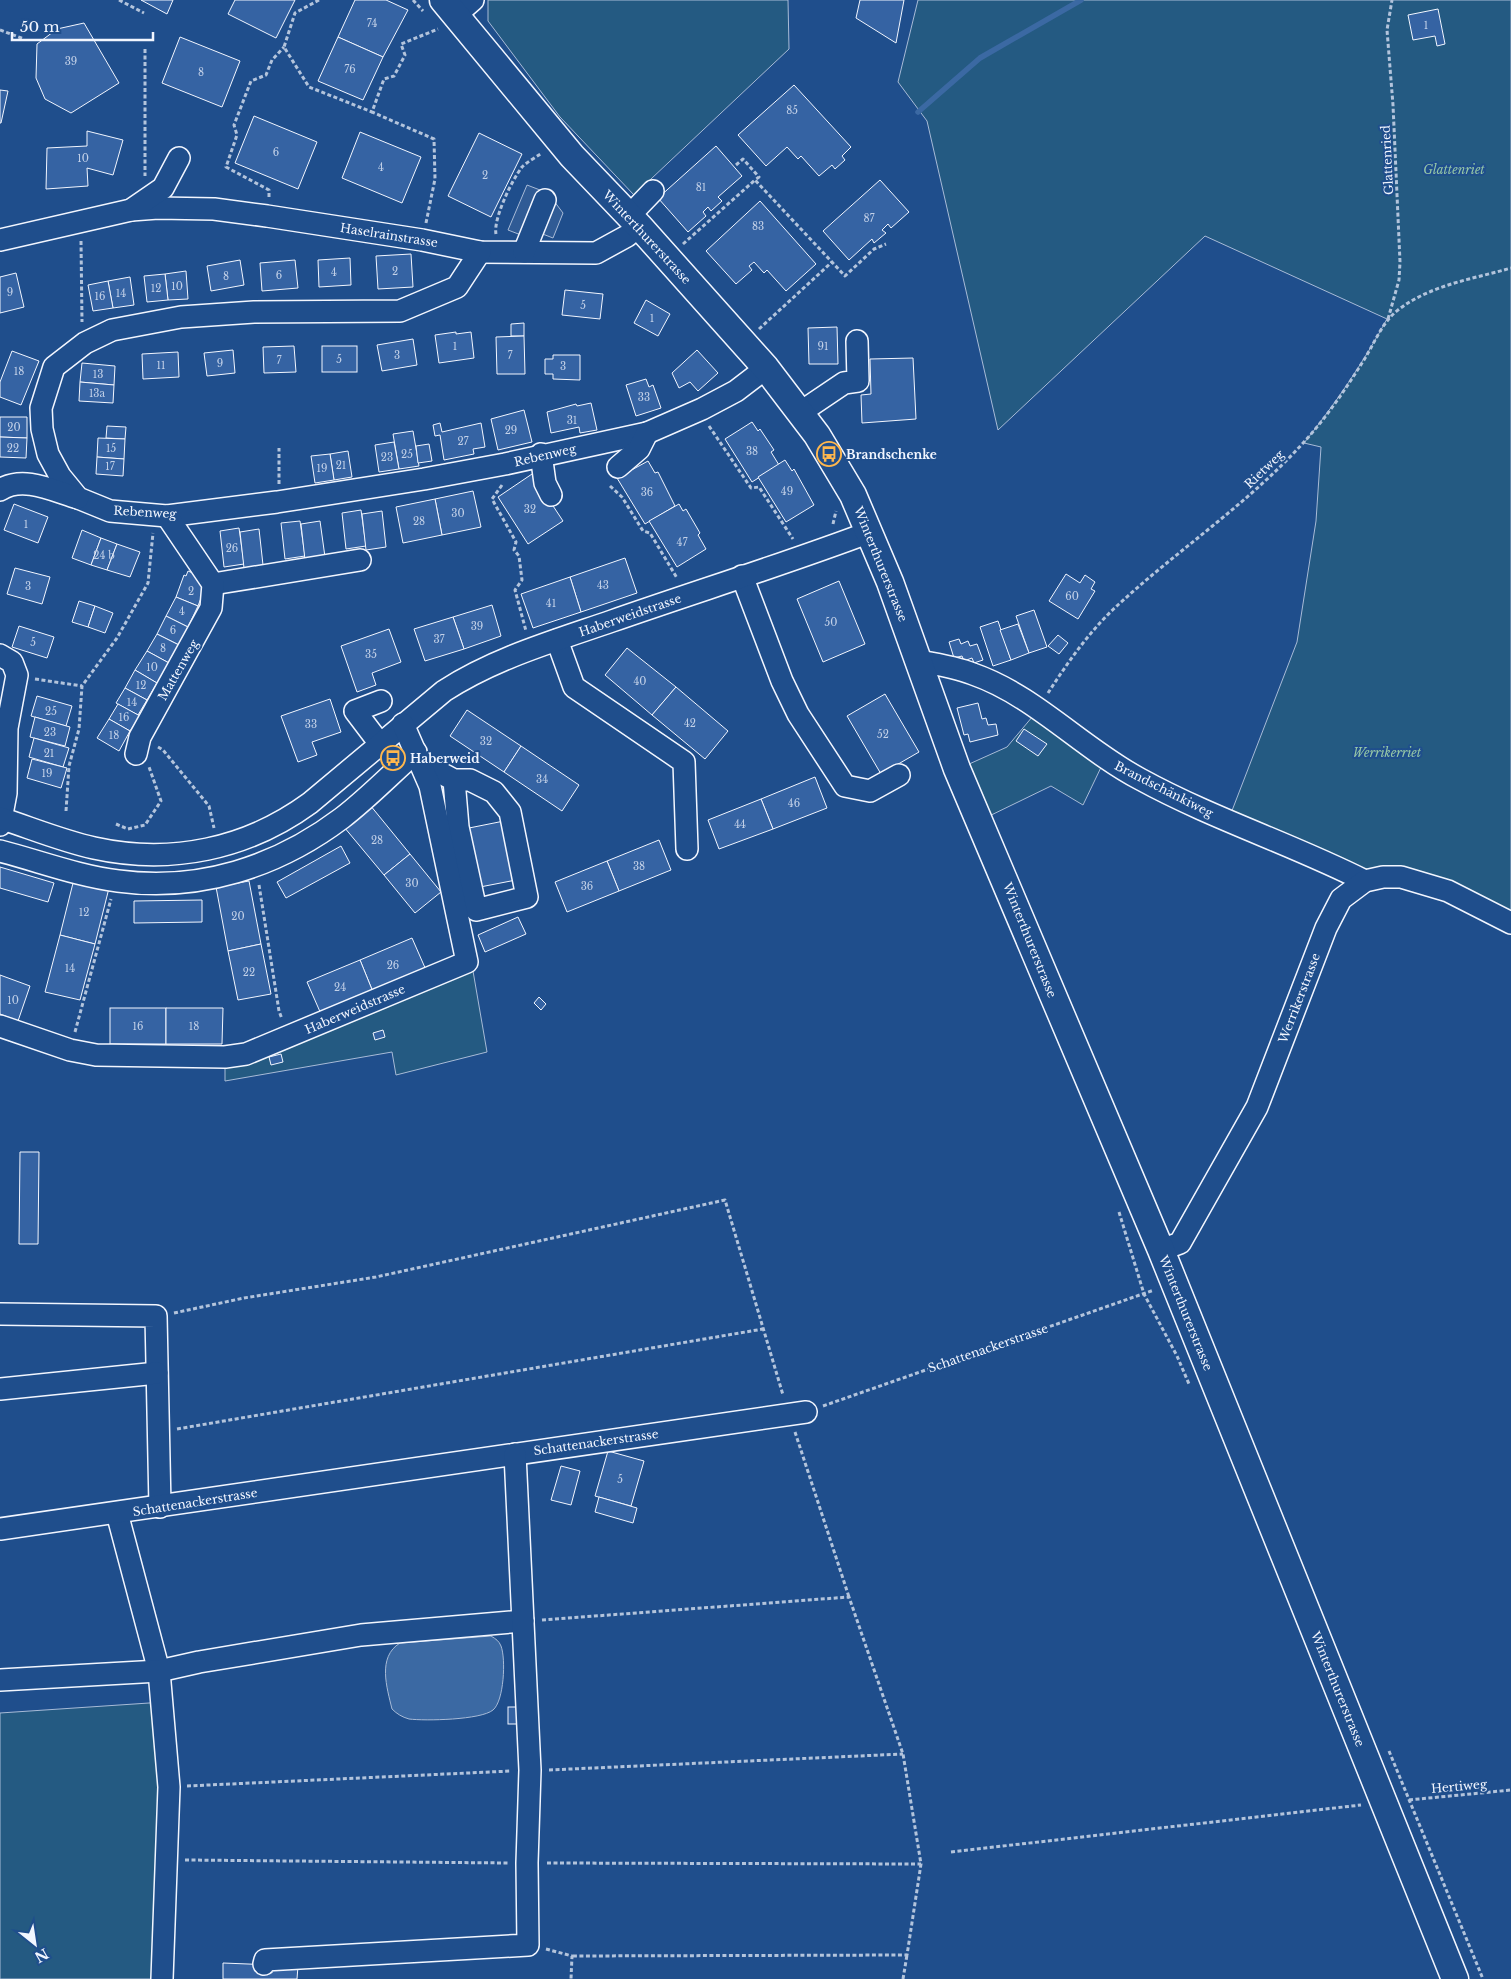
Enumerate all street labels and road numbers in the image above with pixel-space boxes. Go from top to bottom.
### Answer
street label: Glattenried [1378,125,1396,195]
street label: Winterthurerstrasse [599,186,694,287]
street label: Haselrainstrasse [339,220,439,250]
street label: Rebenweg [513,440,578,469]
street label: Rietweg [1241,446,1287,491]
street label: Rebenweg [113,503,178,521]
street label: Winterthurerstrasse [851,503,911,624]
street label: Haberweidstrasse [577,590,683,640]
street label: Mattenweg [155,636,202,703]
street label: Brandschänkiweg [1112,758,1216,821]
street label: Winterthurerstrasse [1000,879,1060,1000]
street label: Werrikerstrasse [1275,951,1323,1046]
street label: Haberweidstrasse [303,981,407,1037]
street label: Winterthurerstrasse [1156,1252,1216,1373]
street label: Schattenackerstrasse [926,1320,1050,1376]
street label: Schattenackerstrasse [533,1426,660,1458]
street label: Schattenackerstrasse [132,1485,259,1519]
street label: Winterthurerstrasse [1308,1628,1368,1749]
street label: Hertiweg [1430,1776,1488,1796]

